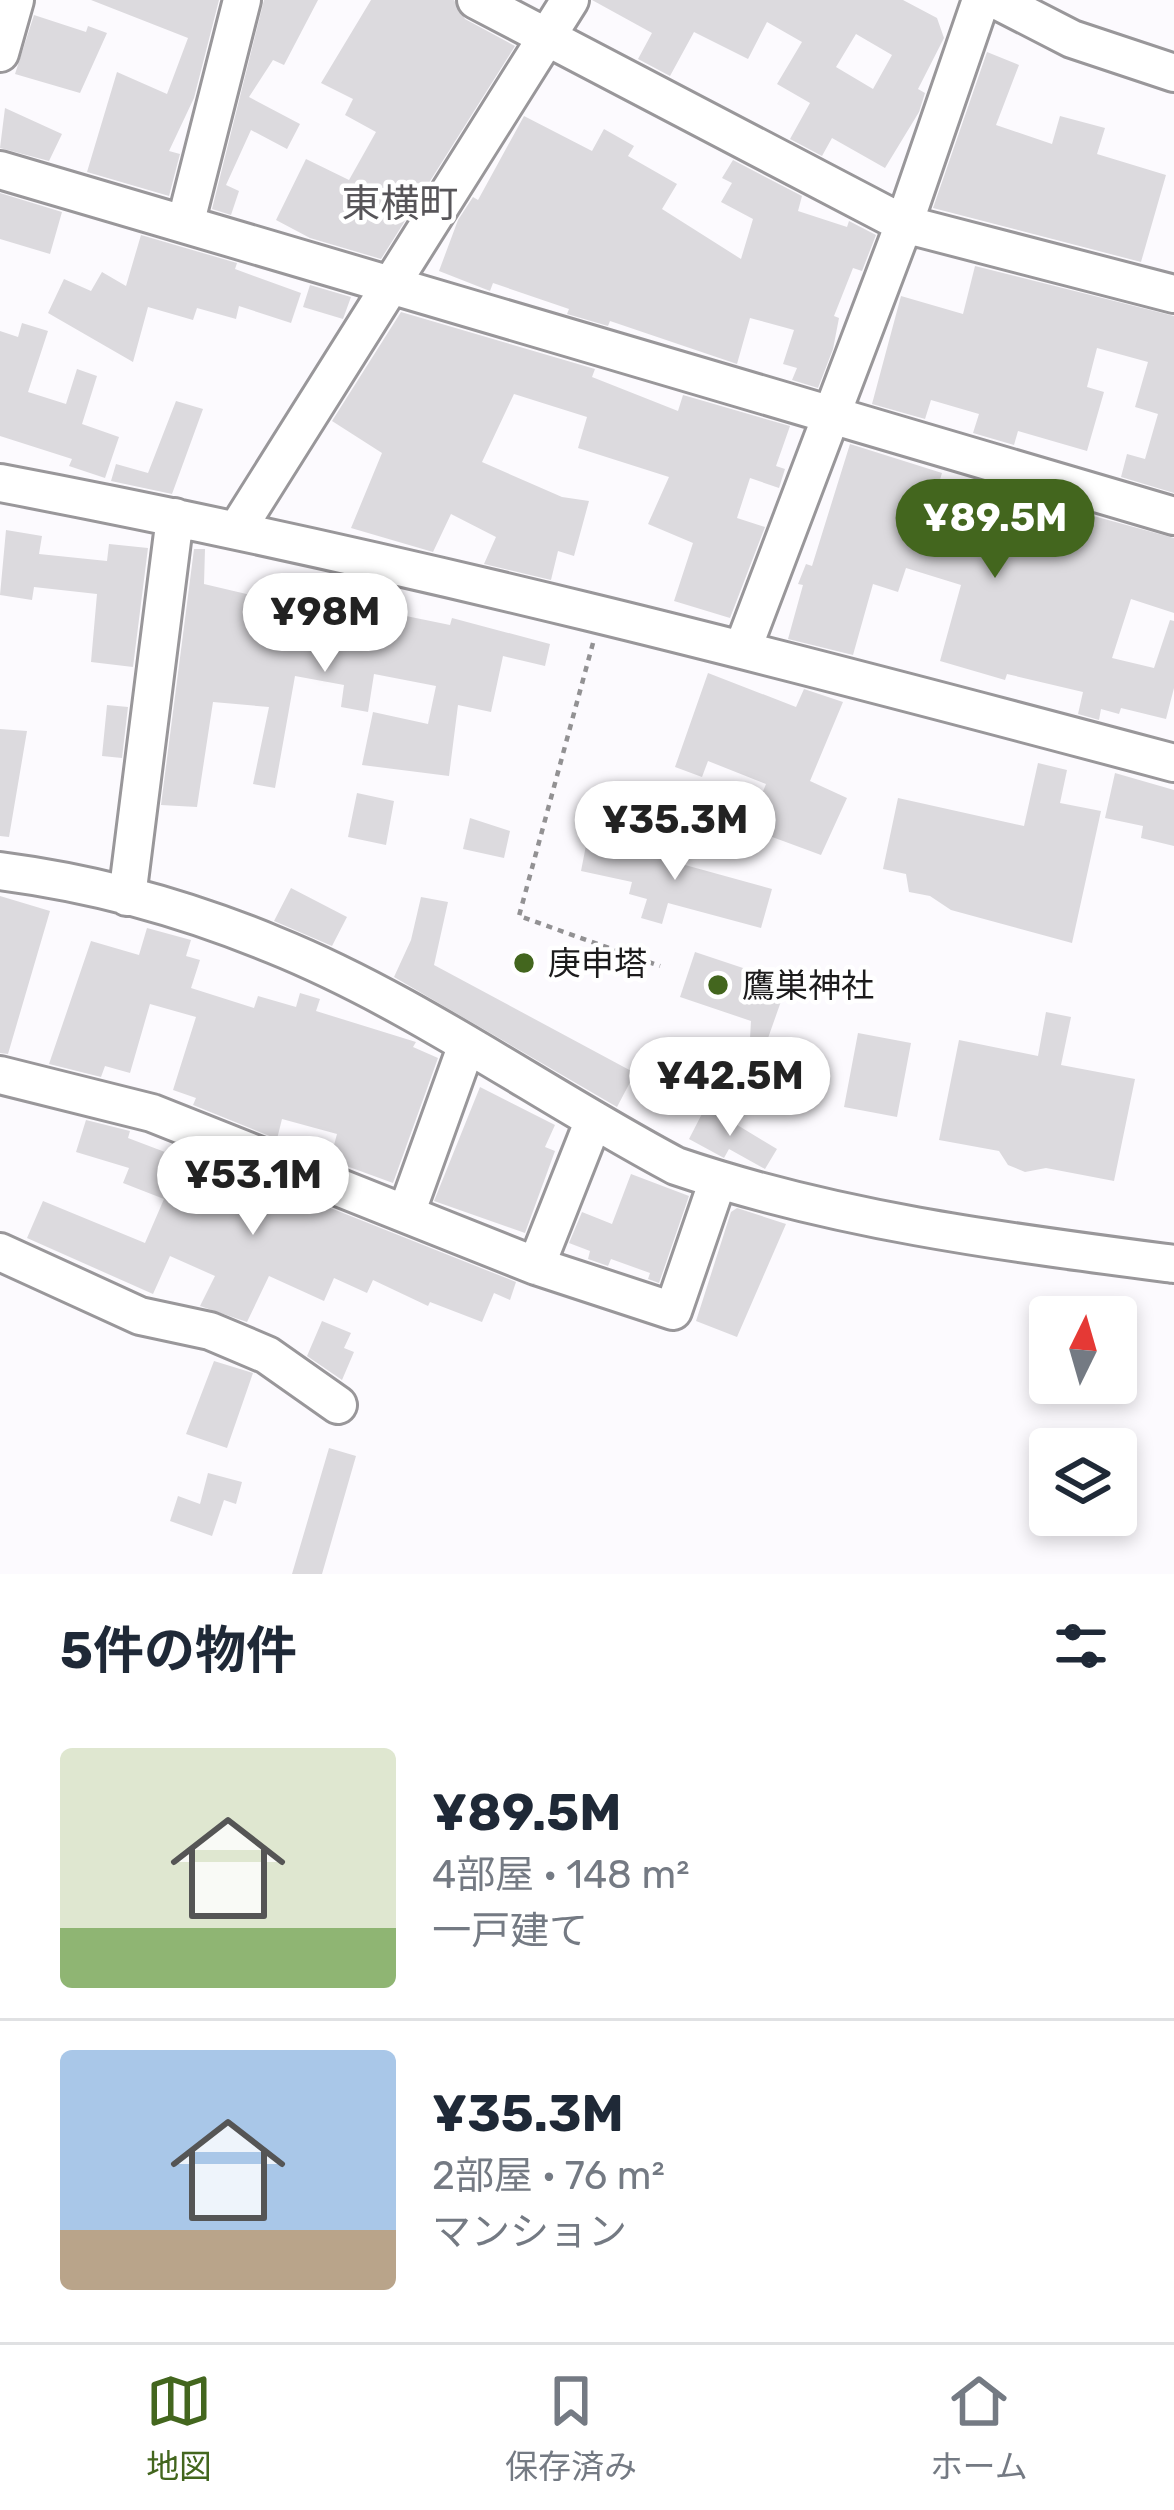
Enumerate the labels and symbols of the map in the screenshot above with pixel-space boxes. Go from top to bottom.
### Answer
district label: 東横町 [341,181,459,227]
pin: ¥89.5M [897,479,1093,581]
pin: ¥98M [254,573,396,675]
pin: ¥35.3M [577,781,773,883]
place label: 庚申塔 [548,944,647,983]
marker: 庚申塔 [511,950,537,976]
place label: 鷹巣神社 [742,966,874,1005]
marker: 鷹巣神社 [705,972,731,998]
pin: ¥42.5M [632,1037,828,1139]
pin: ¥53.1M [155,1136,351,1238]
north arrow [1029,1296,1137,1404]

